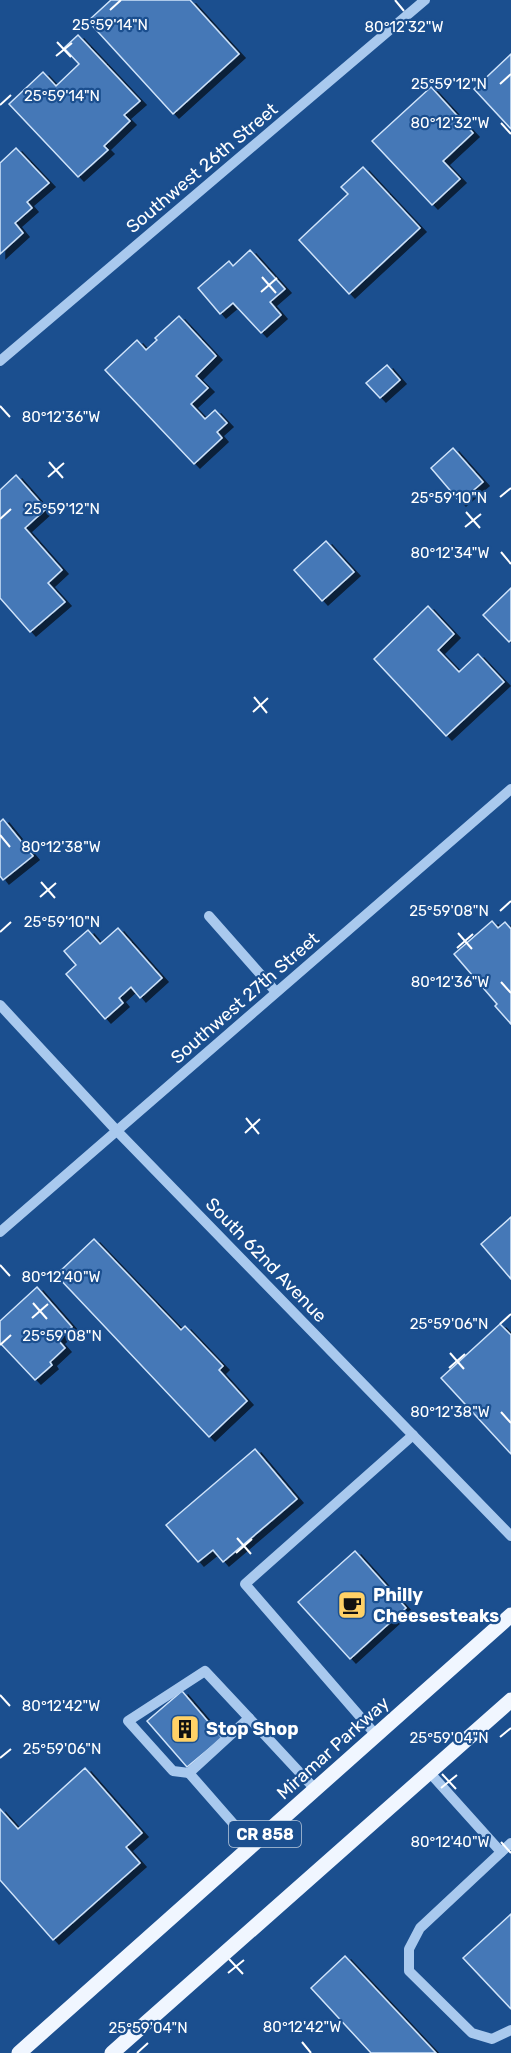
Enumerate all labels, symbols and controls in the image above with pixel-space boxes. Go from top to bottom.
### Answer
text: 25°59'14"N [72,16,148,34]
text: 80°12'32"W [365,18,443,36]
text: 25°59'12"N [411,75,487,93]
text: 25°59'14"N [24,87,100,105]
street label: Southwest 26th Street [122,98,282,238]
text: 80°12'32"W [411,114,489,132]
text: 80°12'36"W [22,408,100,426]
text: 25°59'10"N [411,489,487,507]
text: 25°59'12"N [24,500,100,518]
text: 80°12'34"W [411,544,490,562]
text: 80°12'38"W [21,838,101,856]
text: 25°59'08"N [409,902,489,920]
text: 25°59'10"N [24,913,100,931]
street label: Southwest 27th Street [166,928,324,1068]
text: 80°12'36"W [411,973,489,991]
street label: South 62nd Avenue [201,1193,331,1327]
text: 80°12'40"W [21,1268,101,1286]
text: 25°59'06"N [410,1315,488,1333]
text: 25°59'08"N [22,1327,102,1345]
text: 80°12'38"W [410,1403,490,1421]
place label: Philly Cheesesteaks [373,1584,499,1627]
cafe icon: Philly Cheesesteaks [336,1589,368,1621]
street label: Miramar Parkway [272,1692,394,1804]
text: 80°12'42"W [22,1697,100,1715]
building icon: Stop Shop [169,1713,201,1745]
place label: Stop Shop [206,1718,299,1740]
text: 25°59'04"N [409,1729,489,1747]
text: 25°59'06"N [23,1740,101,1758]
road number: CR 858 [229,1821,301,1847]
text: 80°12'40"W [410,1833,490,1851]
text: 80°12'42"W [263,2018,341,2036]
text: 25°59'04"N [108,2019,188,2037]

